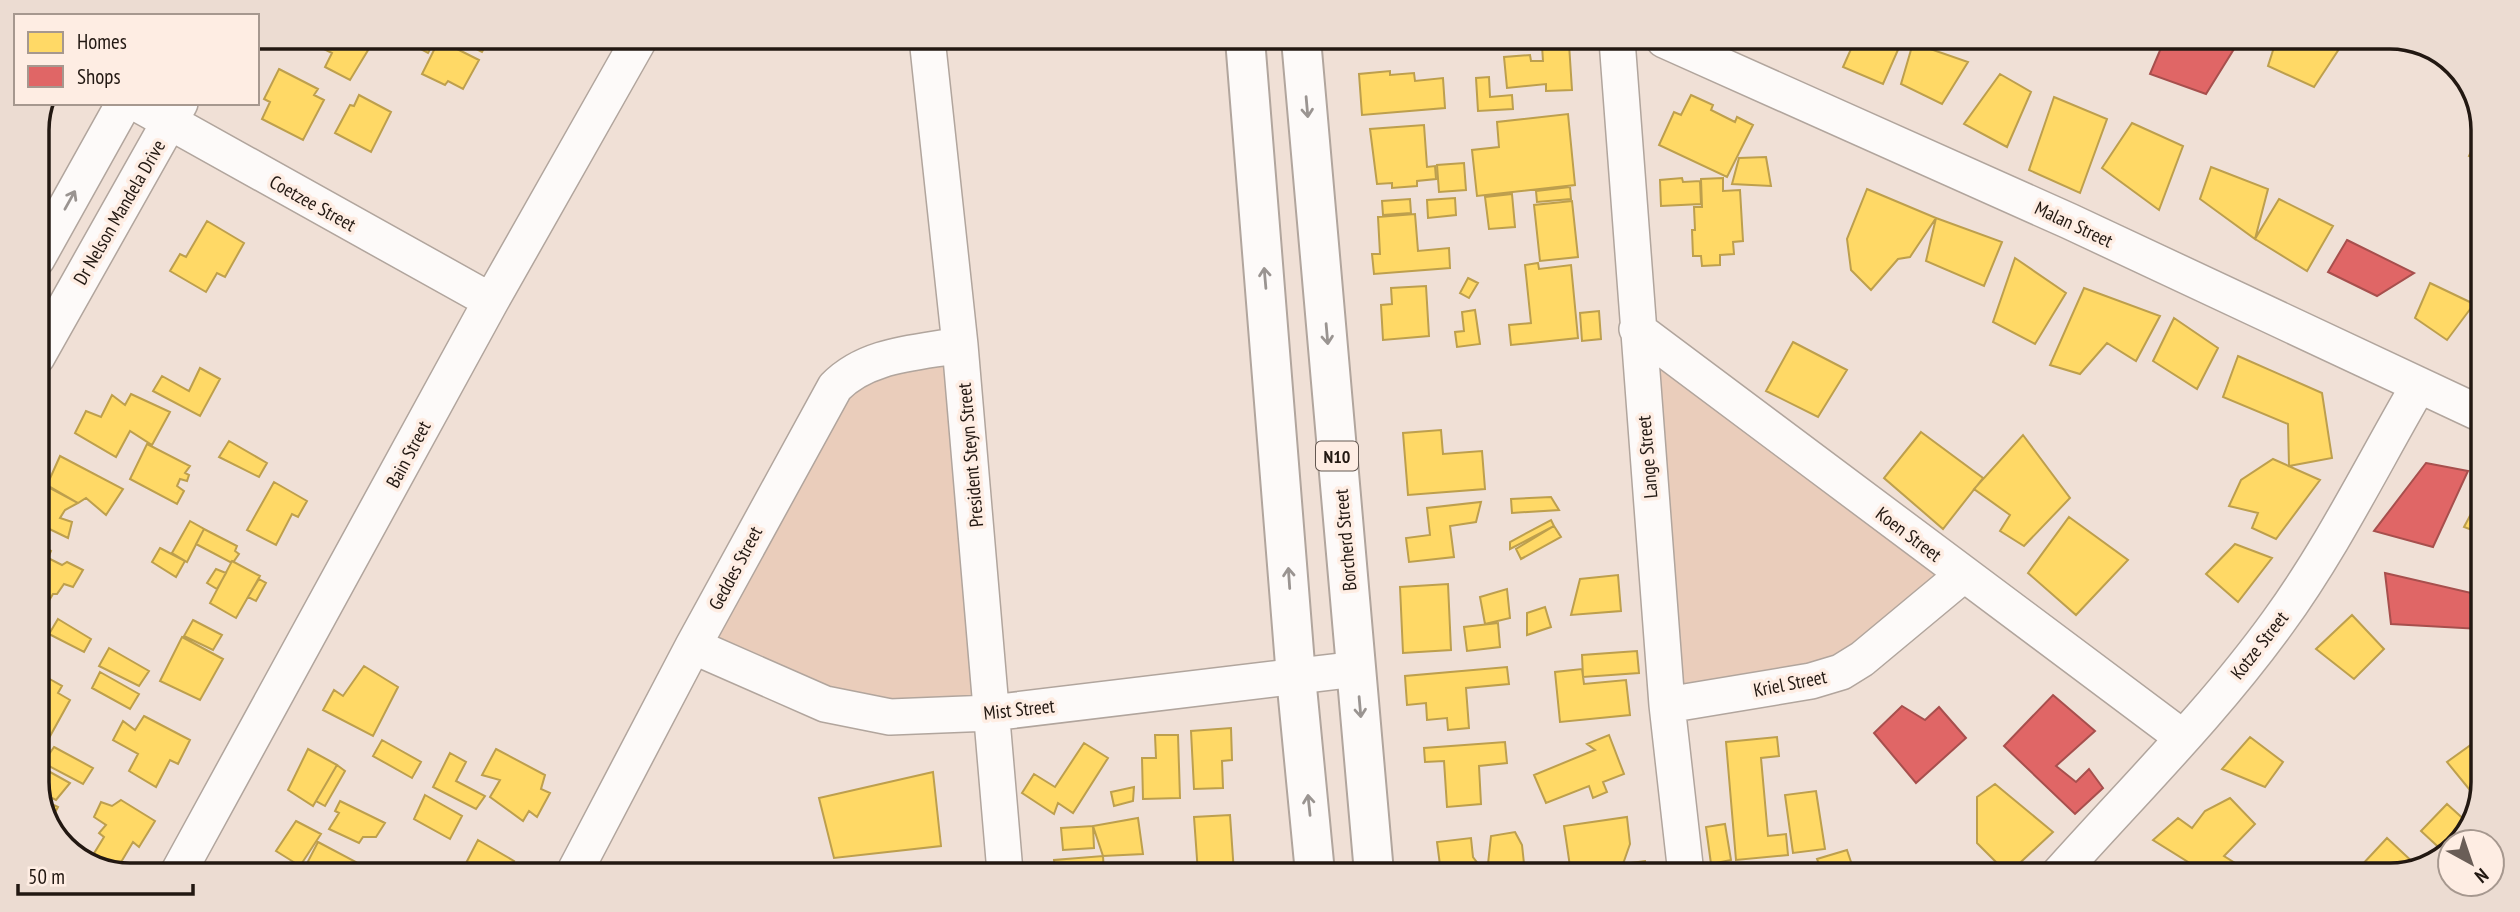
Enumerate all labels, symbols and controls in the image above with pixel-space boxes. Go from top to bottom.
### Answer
legend [14,14,259,105]
text: Homes [77,28,127,55]
text: Shops [77,63,121,90]
one-way arrow [1301,95,1314,118]
street label: Dr Nelson Mandela Drive [68,135,170,289]
street label: Coetzee Street [266,169,361,237]
one-way arrow [63,190,77,210]
street label: Malan Street [2031,195,2118,253]
one-way arrow [1258,268,1271,290]
one-way arrow [1321,322,1334,345]
street label: President Steyn Street [952,381,988,528]
street label: Lange Street [1631,414,1663,499]
street label: Bain Street [380,416,436,492]
road number: N10 [1316,442,1358,470]
street label: Borcherd Street [1329,487,1361,592]
street label: Koen Street [1871,501,1947,567]
street label: Geddes Street [703,521,767,614]
one-way arrow [1282,568,1295,590]
street label: Kotze Street [2225,606,2294,684]
street label: Kriel Street [1751,664,1829,702]
street label: Mist Street [982,693,1056,725]
one-way arrow [1354,695,1367,718]
one-way arrow [1302,794,1315,817]
north arrow [2436,828,2506,898]
scale bar [18,852,192,896]
text: 50 m [28,863,65,890]
text: N [2470,864,2494,889]

